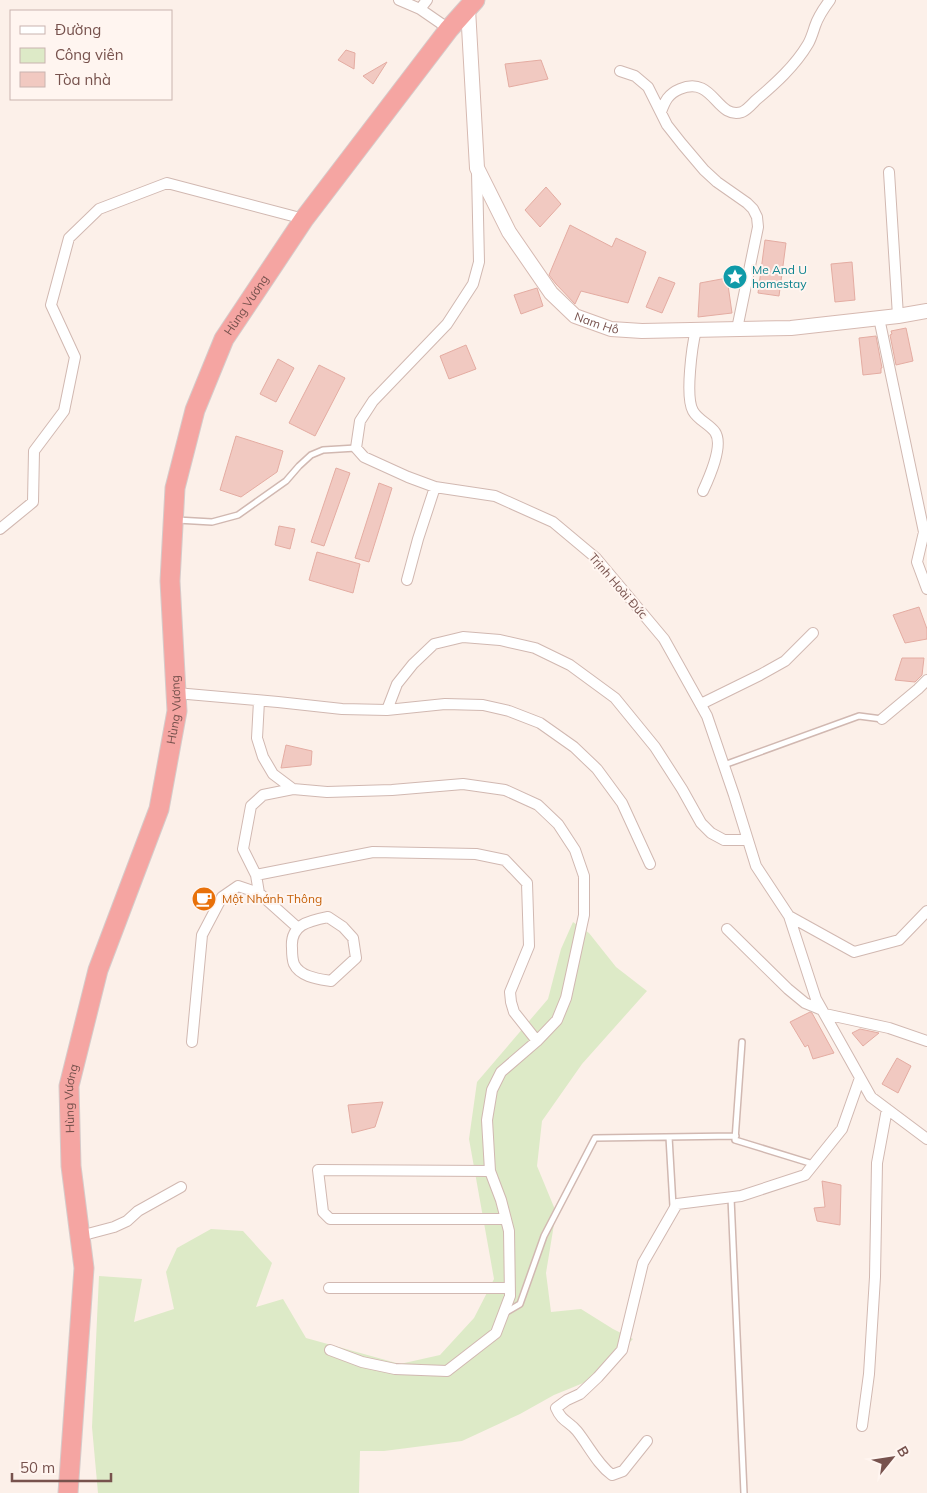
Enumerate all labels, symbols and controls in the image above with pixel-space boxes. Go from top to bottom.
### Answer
legend [10,10,172,100]
text: Đường [55,20,101,39]
text: Công viên [55,45,124,64]
text: Tòa nhà [55,70,111,89]
place label: Me And U homestay [752,262,807,291]
place icon: Me And U homestay [722,264,748,290]
street label: Hùng Vương [221,272,272,338]
street label: Nam Hồ [573,308,619,336]
street label: Trịnh Hoài Đức [586,550,651,622]
street label: Hùng Vương [163,675,184,745]
cafe icon: Một Nhánh Thông [191,886,217,912]
place label: Một Nhánh Thông [222,891,322,906]
street label: Hùng Vương [61,1062,81,1133]
north arrow [867,1433,917,1483]
text: B [893,1443,914,1460]
scale bar [12,1450,111,1482]
text: 50 m [20,1458,55,1477]

